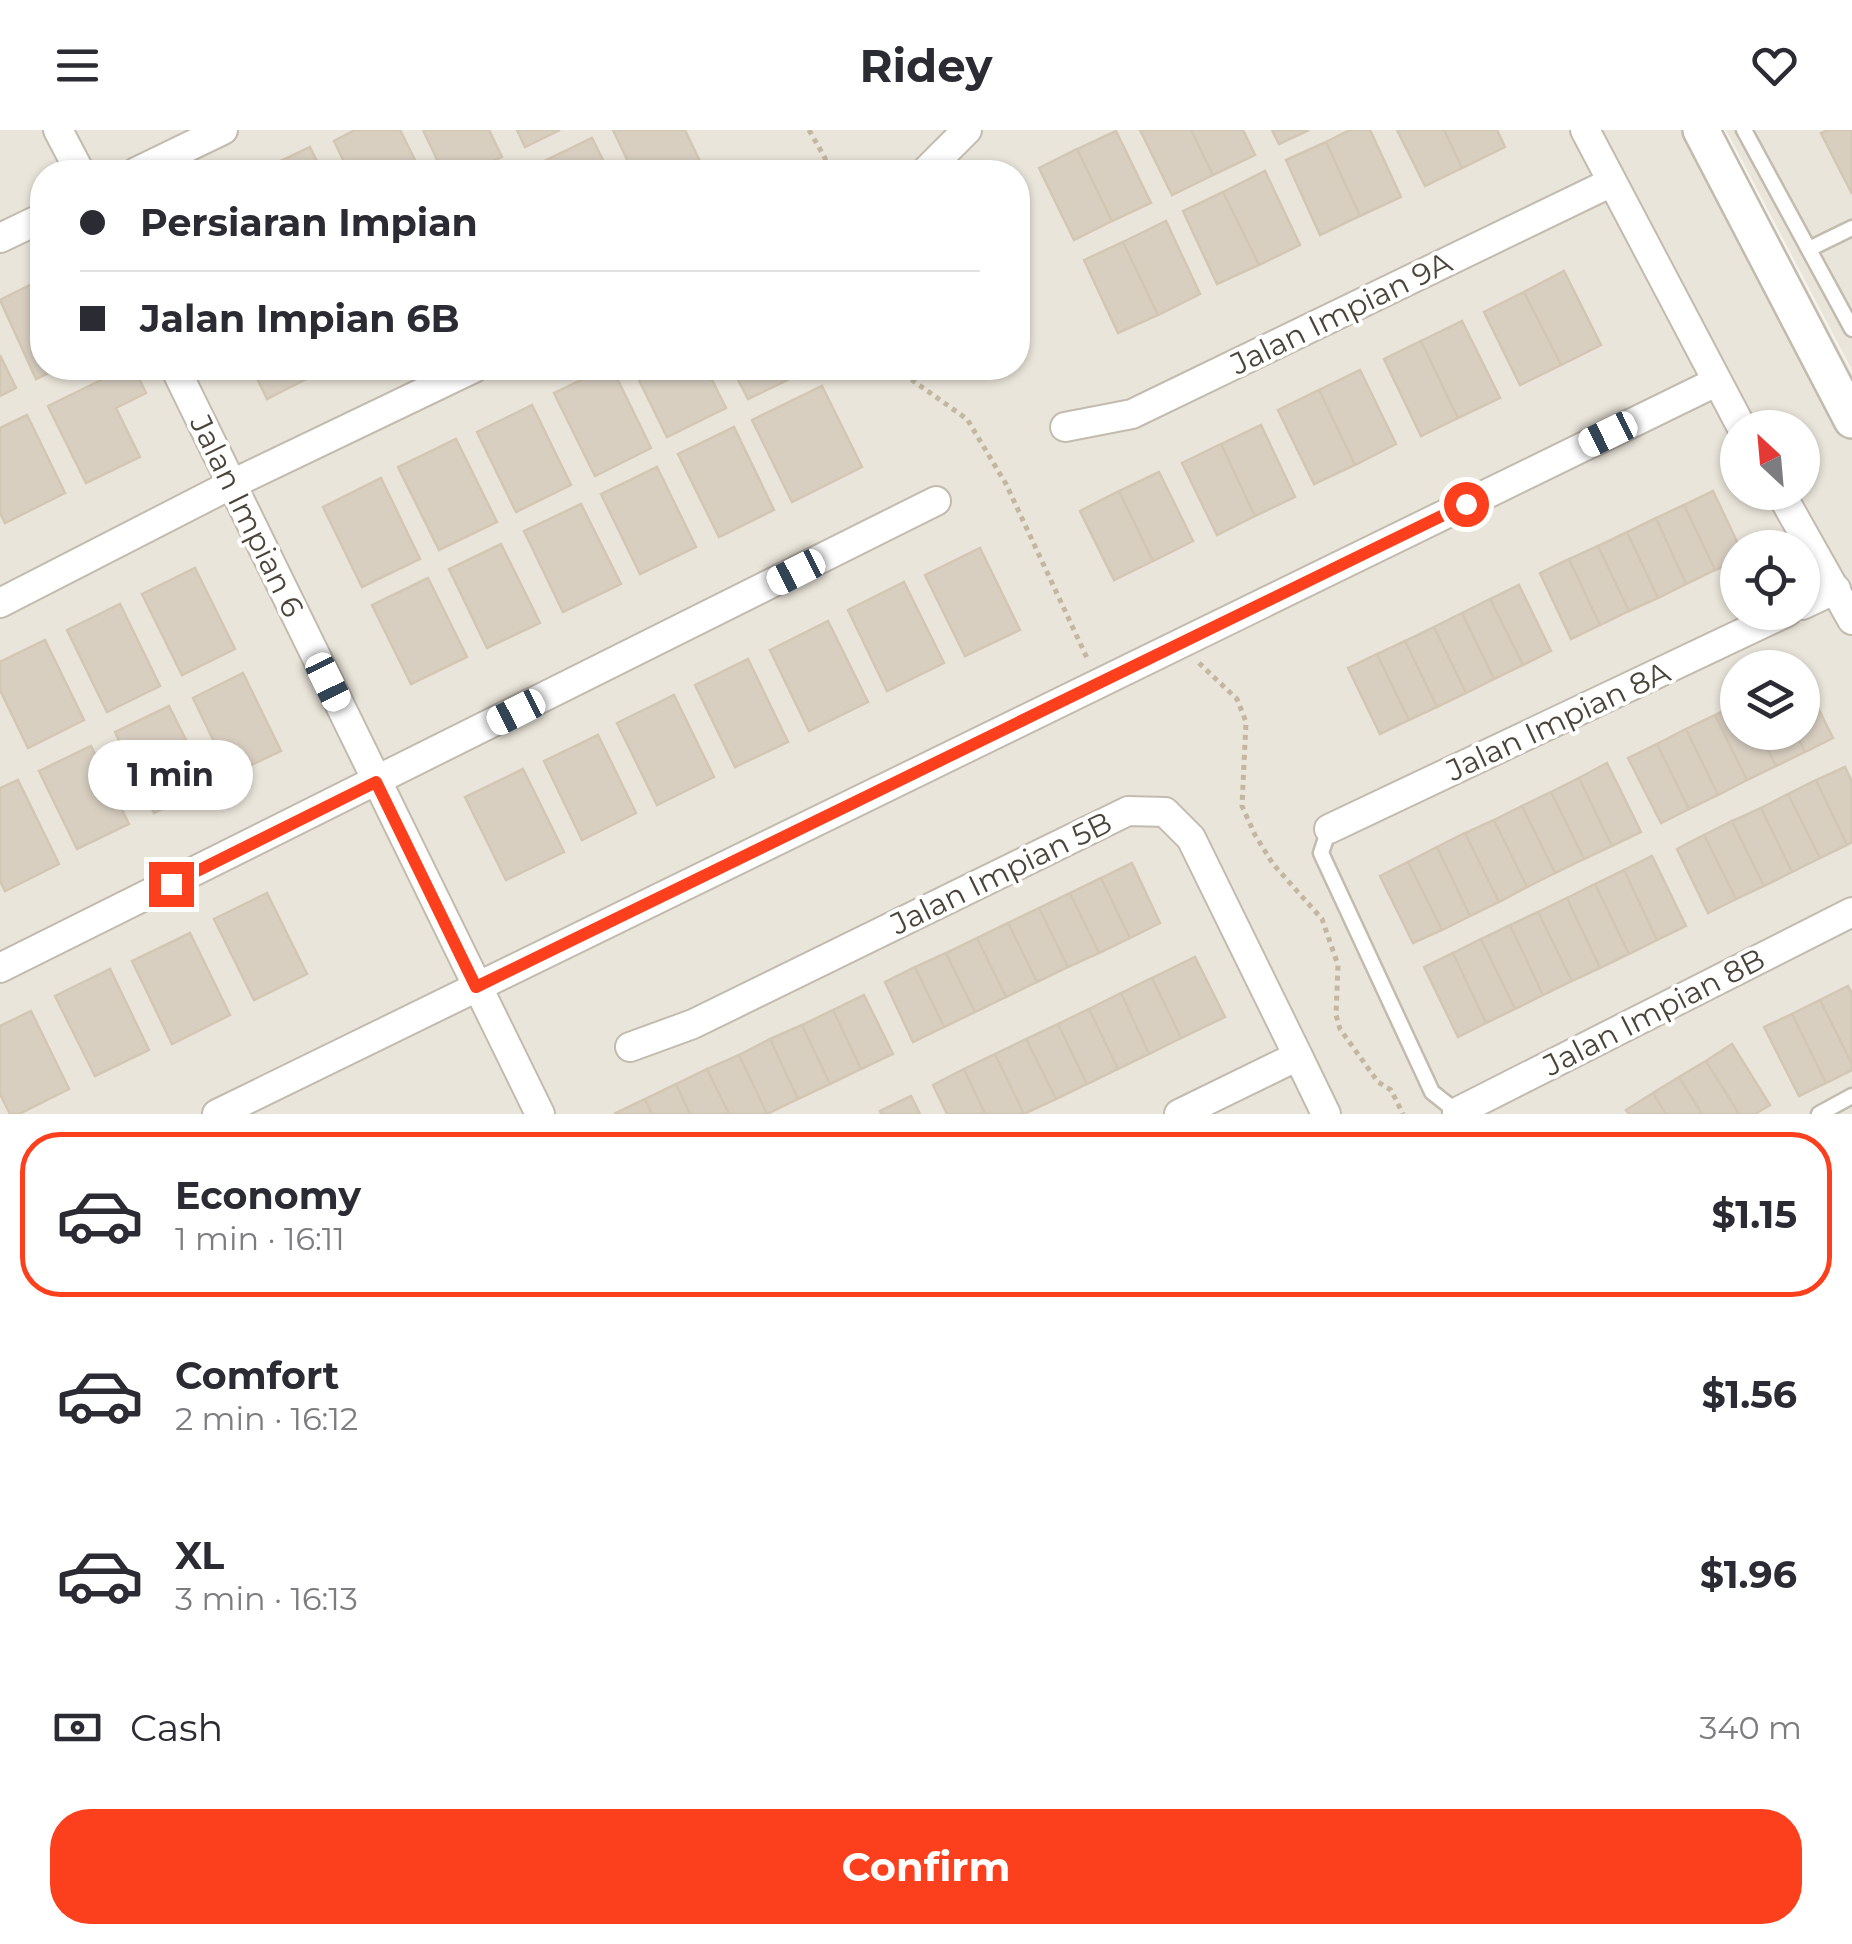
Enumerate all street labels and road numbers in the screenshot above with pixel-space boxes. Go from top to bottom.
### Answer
street label: Jalan Impian 9A [1224,243,1458,383]
street label: Jalan Impian 6 [182,408,312,623]
street label: Jalan Impian 8A [1439,653,1676,789]
street label: Jalan Impian 5B [884,803,1118,943]
street label: Jalan Impian 8B [1536,940,1771,1084]

